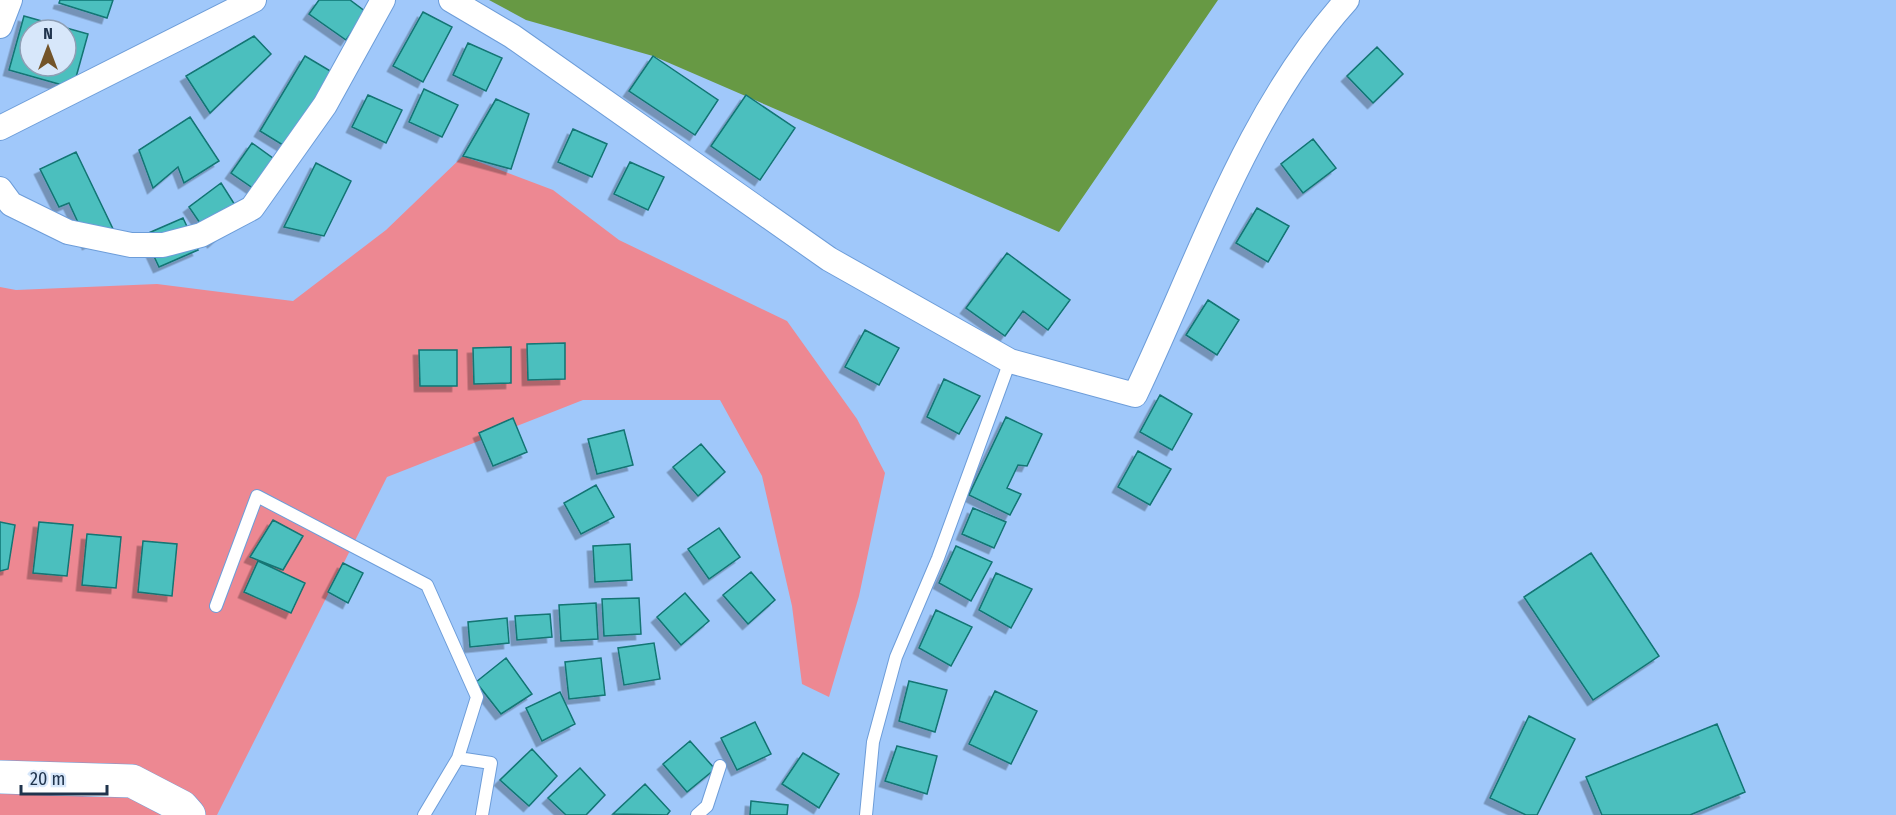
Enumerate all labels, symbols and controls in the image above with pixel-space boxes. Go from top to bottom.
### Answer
north arrow [18,18,78,78]
text: N [43,24,53,43]
scale bar [21,758,106,796]
text: 20 m [30,768,65,790]

